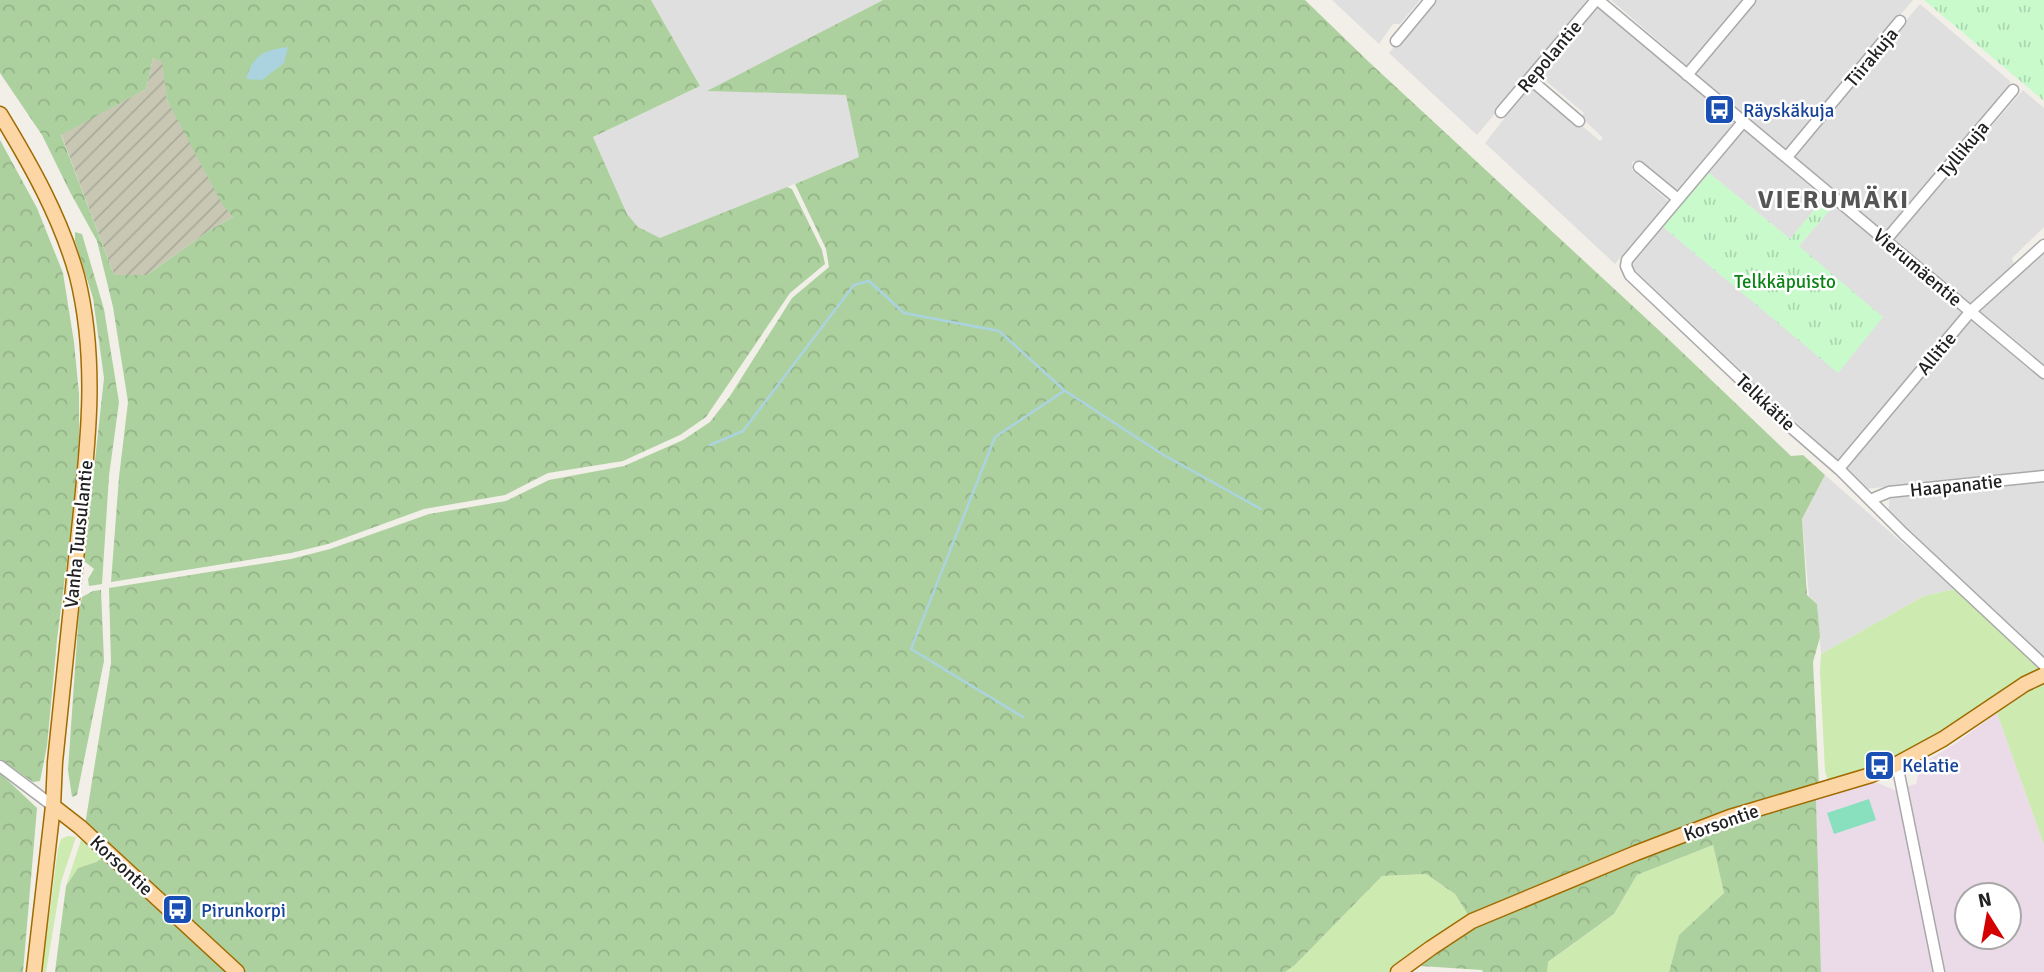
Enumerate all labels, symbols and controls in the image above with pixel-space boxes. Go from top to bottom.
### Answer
street label: Repolantie [1512,15,1587,98]
street label: Tiirakuja [1840,23,1904,92]
bus stop icon: Räyskäkuja [1703,93,1737,127]
place label: Räyskäkuja [1743,99,1834,123]
street label: Tyllikuja [1933,116,1995,183]
district label: VIERUMÄKI [1758,184,1910,216]
street label: Vierumäentie [1868,224,1967,312]
park label: Telkkäpuisto [1734,270,1836,294]
street label: Allitie [1912,327,1962,380]
street label: Telkkätie [1731,369,1800,436]
street label: Vanha Tuusulantie [59,459,99,609]
street label: Haapanatie [1909,469,2004,503]
bus stop icon: Kelatie [1862,748,1896,782]
place label: Kelatie [1902,754,1959,778]
street label: Korsontie [1681,799,1762,847]
street label: Korsontie [85,830,158,901]
north arrow [1953,881,2023,951]
text: N [1976,887,1994,913]
bus stop icon: Pirunkorpi [161,893,195,927]
place label: Pirunkorpi [201,899,286,923]

